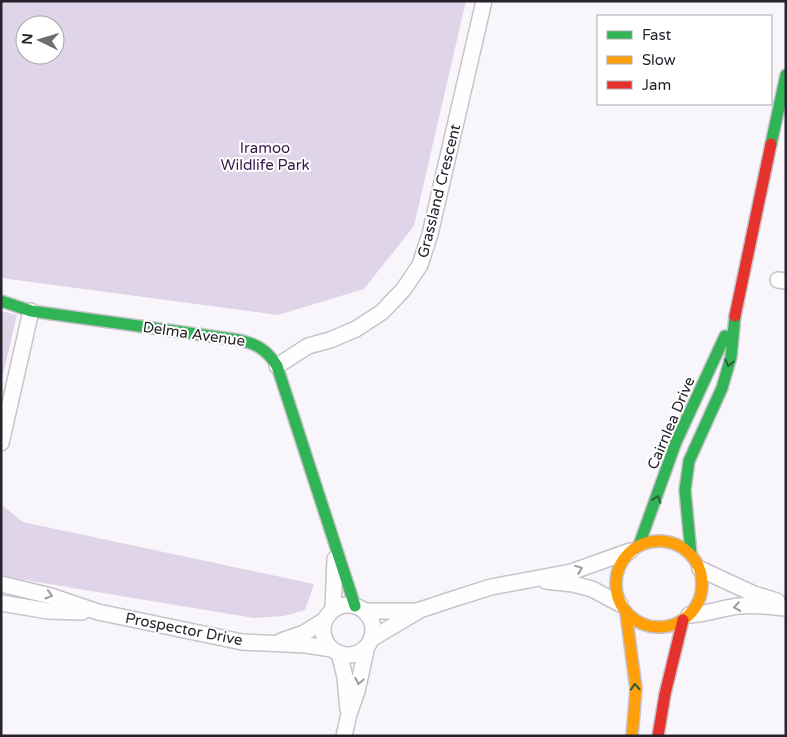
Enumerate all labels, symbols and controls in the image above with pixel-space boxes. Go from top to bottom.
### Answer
north arrow [15,15,65,65]
legend [597,15,772,105]
text: Fast [642,26,672,44]
text: N [19,33,37,45]
text: Slow [642,51,676,69]
text: Jam [642,76,671,94]
street label: Grassland Crescent [414,122,464,260]
park label: Iramoo Wildlife Park [220,139,310,174]
street label: Delma Avenue [142,318,246,350]
one-way arrow [724,359,735,368]
street label: Cairnlea Drive [643,374,699,472]
one-way arrow [651,496,661,504]
one-way arrow [574,564,583,575]
one-way arrow [44,590,52,600]
one-way arrow [733,602,742,612]
street label: Prospector Drive [124,609,244,649]
one-way arrow [354,676,365,685]
one-way arrow [630,683,641,691]

